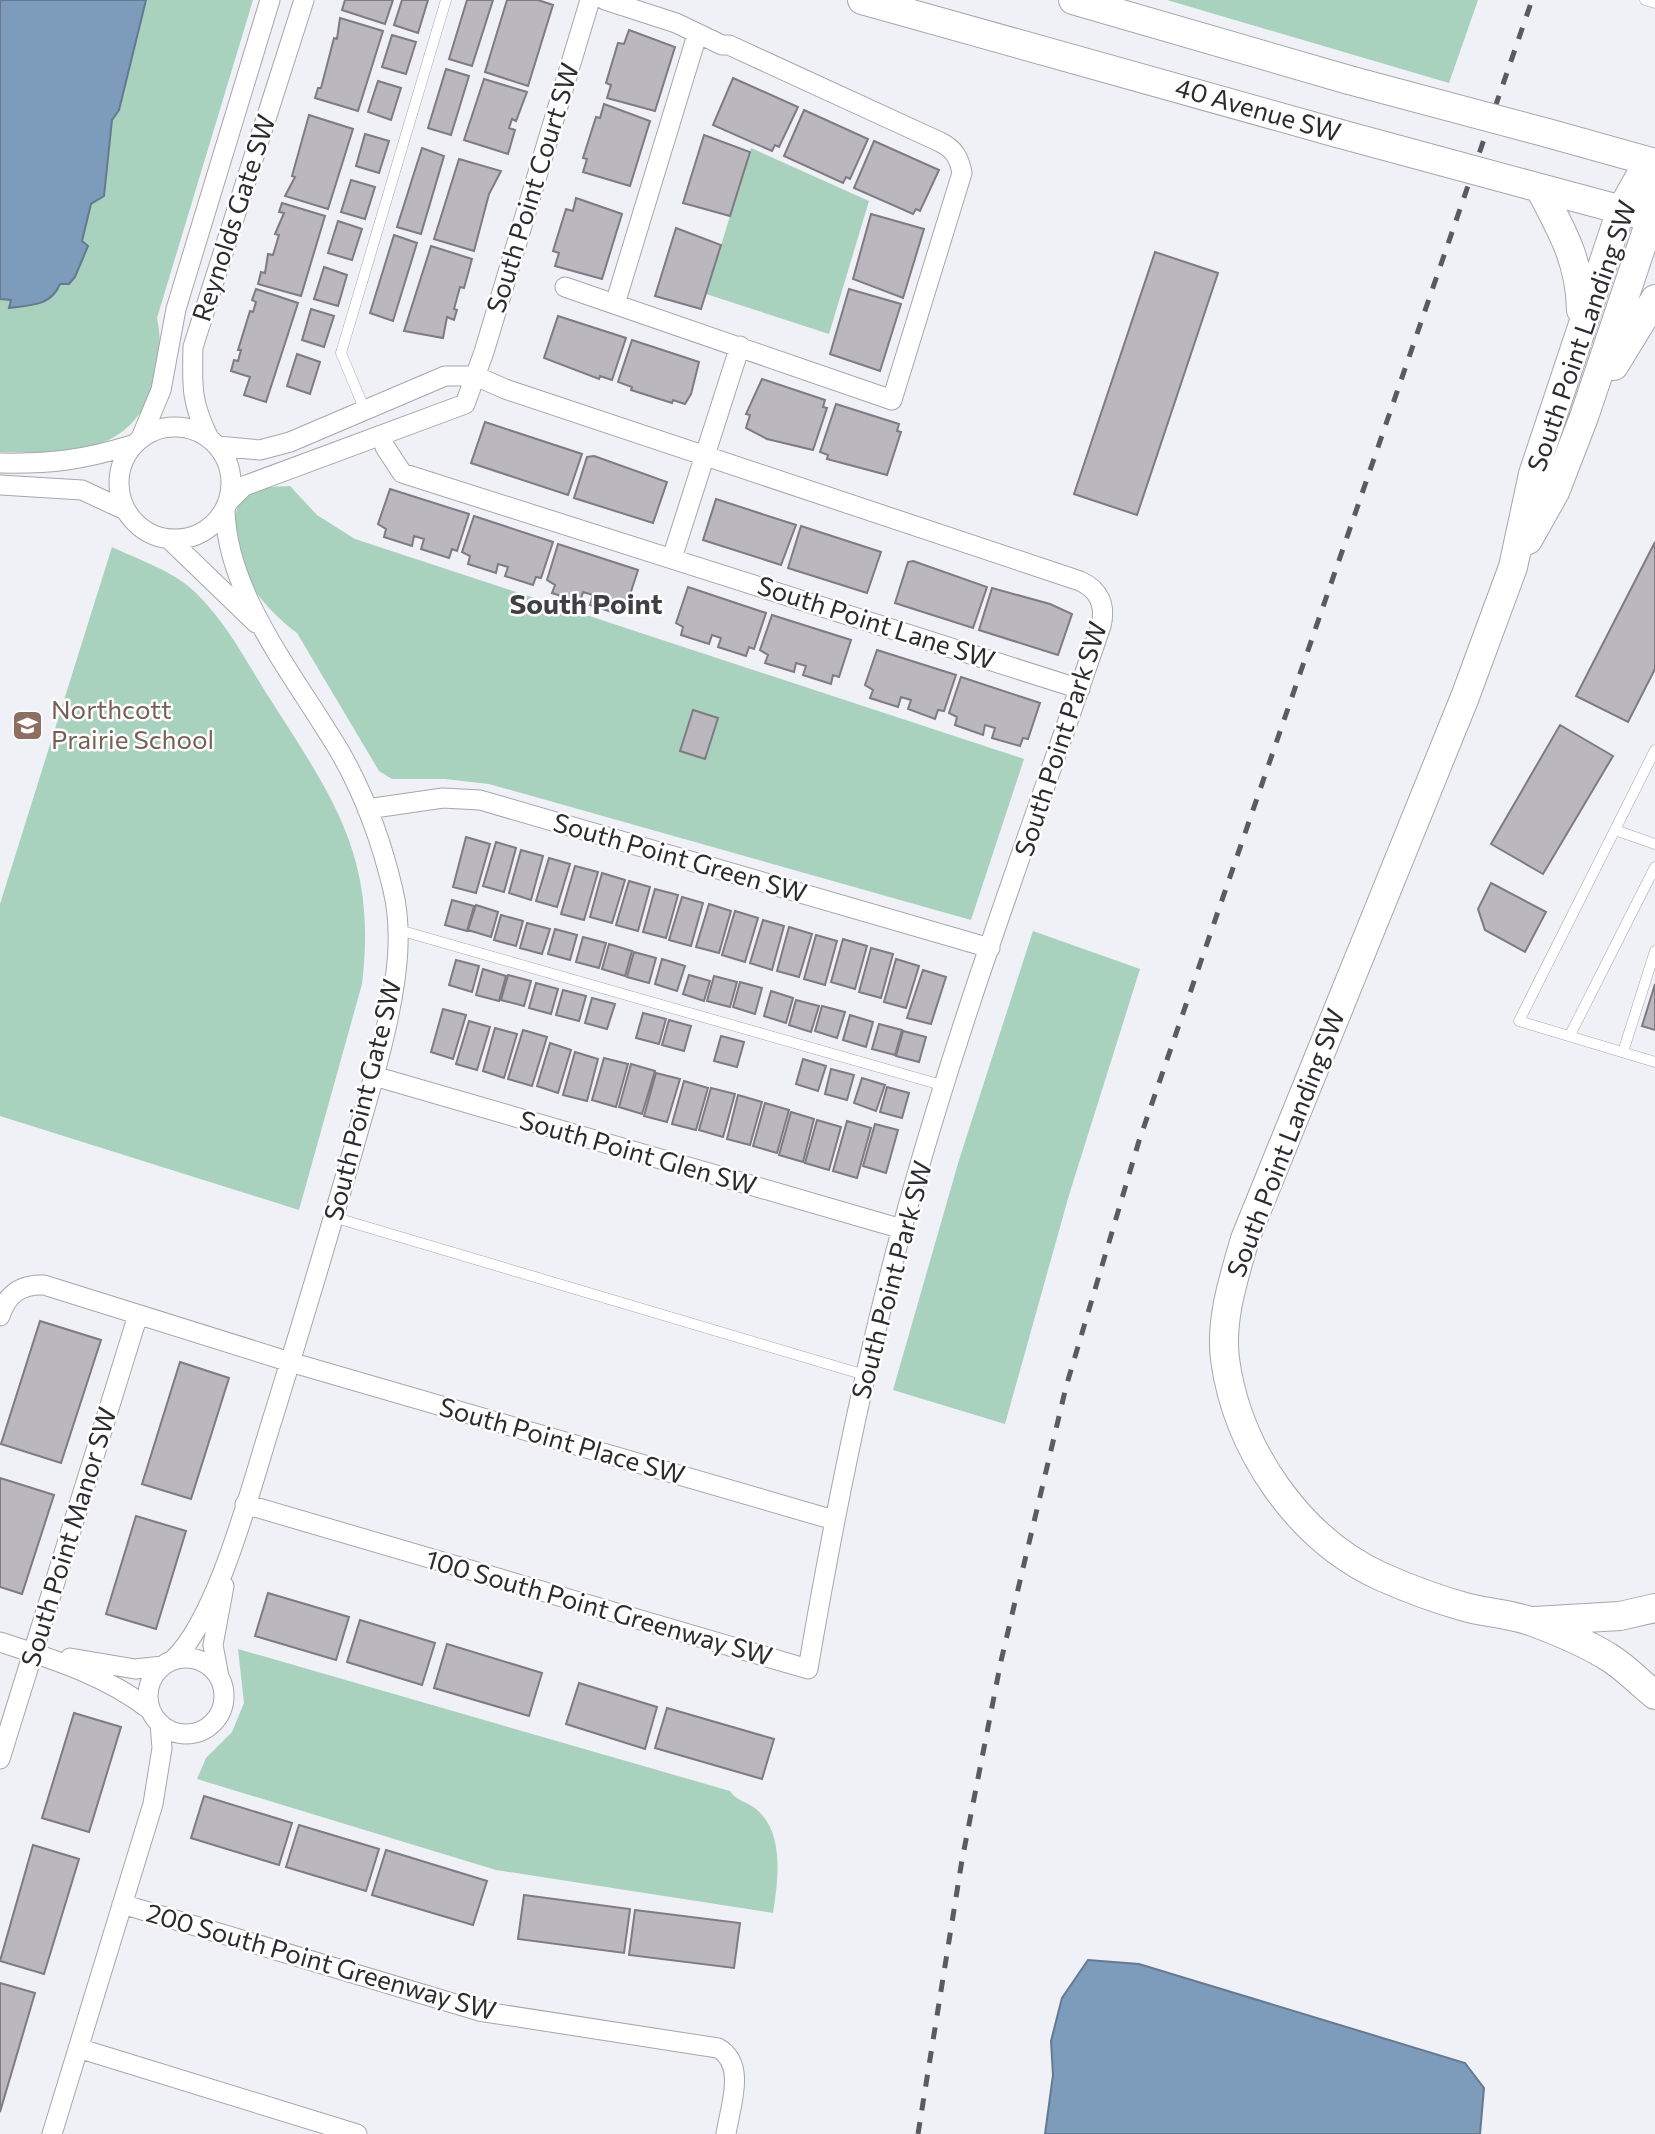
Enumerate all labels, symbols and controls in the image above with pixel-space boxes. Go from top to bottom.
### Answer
street label: South Point Court SW [479,59,584,316]
street label: 40 Avenue SW [1172,70,1345,147]
street label: Reynolds Gate SW [185,110,281,325]
street label: South Point Landing SW [1520,196,1642,475]
street label: South Point Lane SW [754,569,999,675]
district label: South Point [509,586,663,620]
street label: South Point Park SW [1007,617,1112,860]
place label: Northcott Prairie School [51,693,214,754]
school or university icon: Northcott Prairie School [11,708,45,742]
street label: South Point Green SW [550,806,811,908]
street label: South Point Gate SW [317,976,407,1223]
street label: South Point Landing SW [1219,1004,1350,1281]
street label: South Point Glen SW [516,1103,760,1200]
street label: South Point Park SW [844,1157,937,1402]
street label: South Point Place SW [436,1390,689,1489]
street label: South Point Manor SW [13,1403,122,1670]
street label: 100 South Point Greenway SW [423,1542,776,1671]
street label: 200 South Point Greenway SW [143,1896,500,2025]

